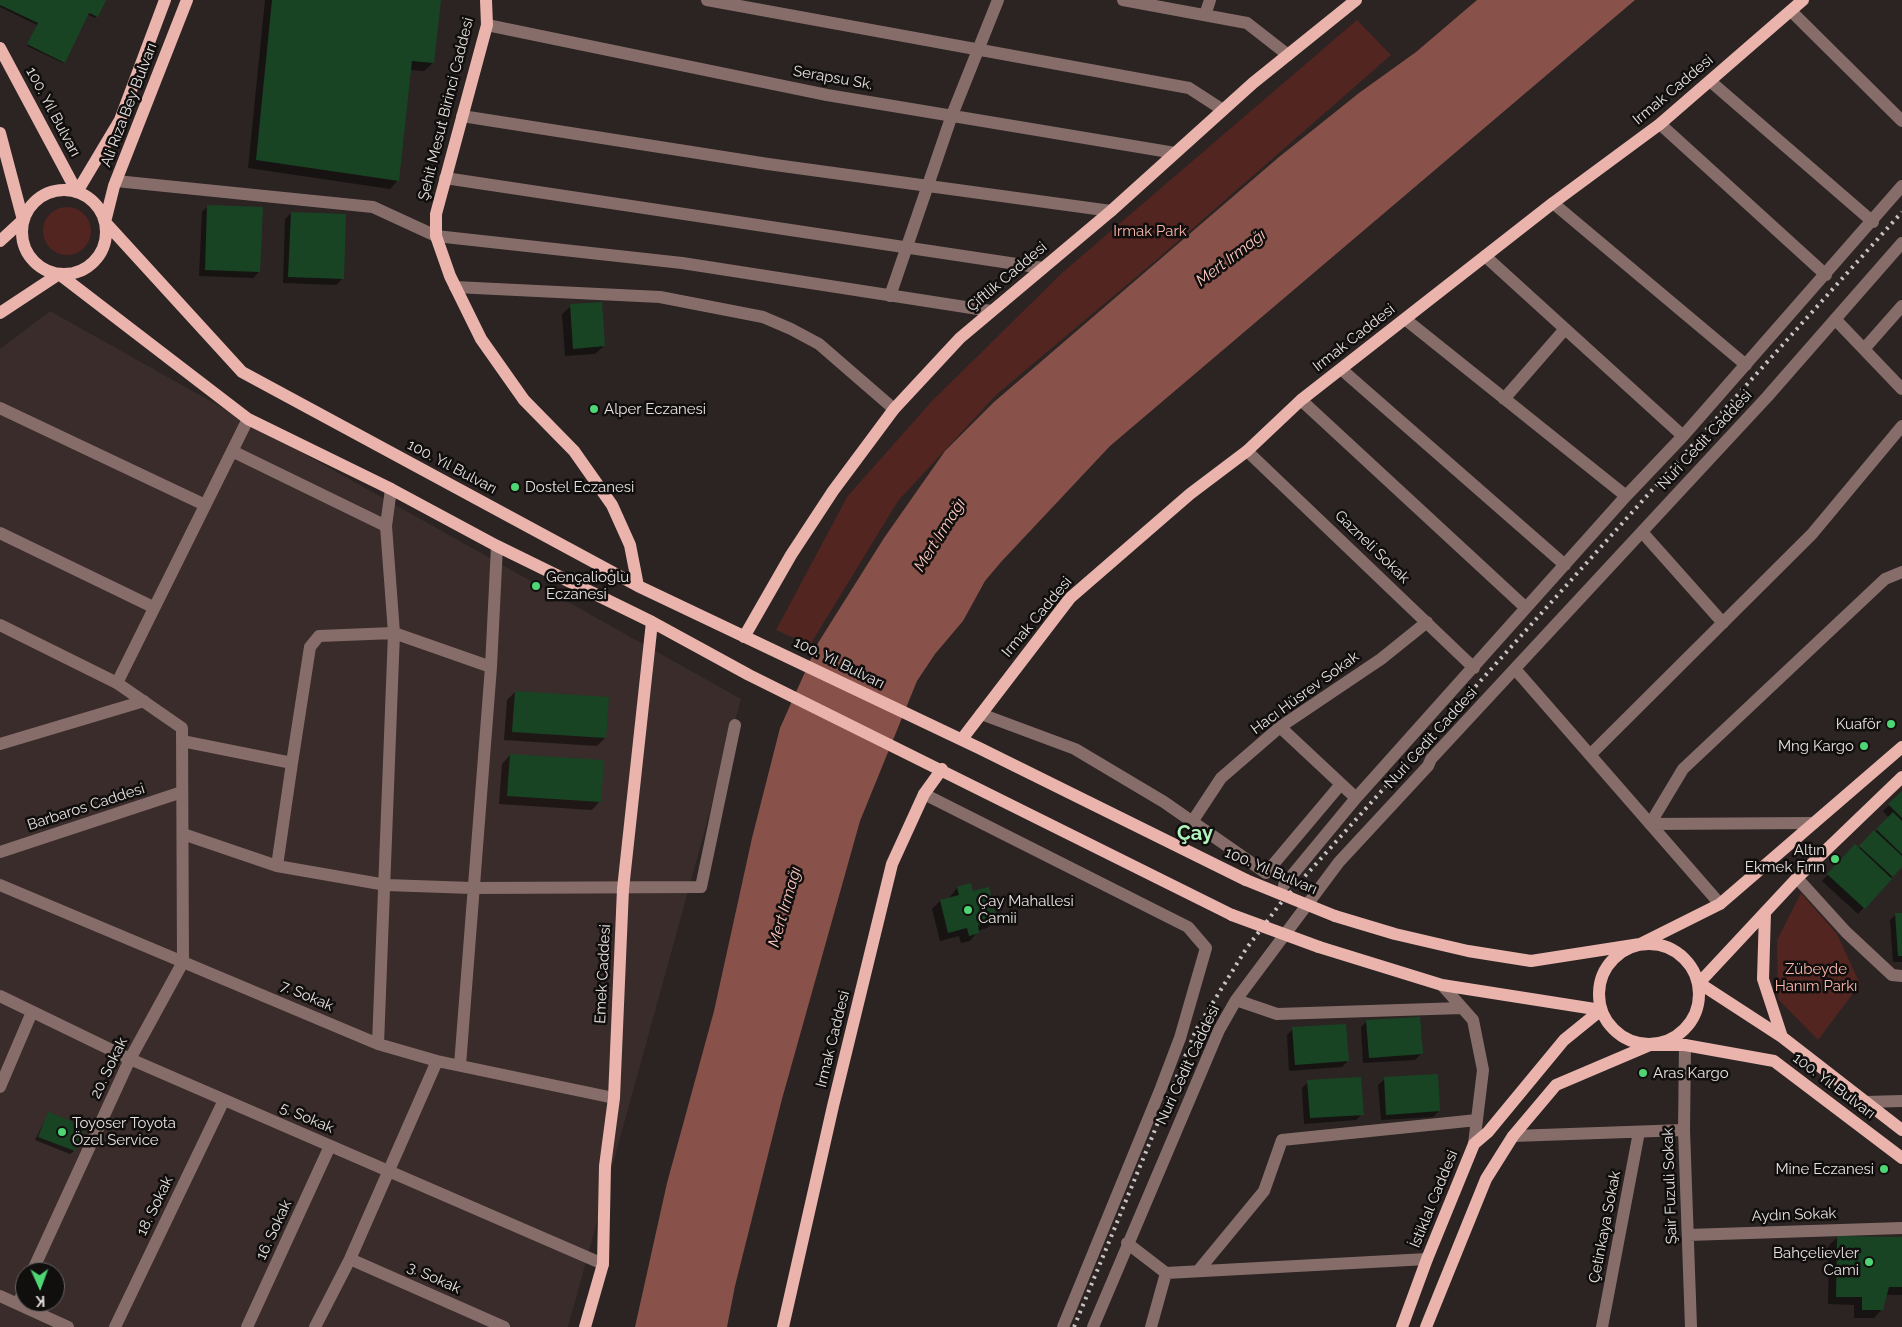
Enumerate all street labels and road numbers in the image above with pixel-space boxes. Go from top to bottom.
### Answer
street label: Şehit Mesut Birinci Caddesi [415,16,477,202]
street label: Ali Rıza Bey Bulvarı [97,40,161,170]
street label: Irmak Caddesi [1629,51,1717,129]
street label: Serapsu Sk. [792,62,874,94]
street label: 100. Yıl Bulvarı [22,64,84,160]
street label: Çiftlik Caddesi [963,238,1051,316]
street label: Irmak Caddesi [1309,300,1399,376]
street label: Nuri Cedit Caddesi [1654,386,1756,494]
street label: 100. Yıl Bulvarı [404,436,500,498]
street label: Gazneli Sokak [1331,507,1413,587]
street label: Irmak Caddesi [998,573,1076,661]
street label: 100. Yıl Bulvarı [791,633,887,693]
street label: Hacı Hüsrev Sokak [1247,648,1363,738]
street label: Nuri Cedit Caddesi [1381,684,1481,792]
street label: Barbaros Caddesi [25,780,147,834]
street label: 100. Yıl Bulvarı [1222,843,1320,899]
street label: Emek Caddesi [591,924,615,1024]
street label: 7. Sokak [278,977,336,1015]
street label: Irmak Caddesi [812,989,854,1089]
street label: Nuri Cedit Caddesi [1152,1002,1224,1128]
street label: 20. Sokak [87,1035,131,1101]
street label: 100. Yıl Bulvarı [1789,1049,1879,1123]
street label: 5. Sokak [277,1099,337,1137]
street label: Şair Fuzuli Sokak [1659,1128,1681,1244]
street label: İstiklal Caddesi [1406,1148,1462,1250]
street label: Çetinkaya Sokak [1585,1169,1625,1285]
street label: 18. Sokak [133,1173,177,1239]
street label: 16. Sokak [252,1197,296,1263]
street label: Aydın Sokak [1751,1205,1837,1225]
street label: 3. Sokak [404,1258,464,1298]

